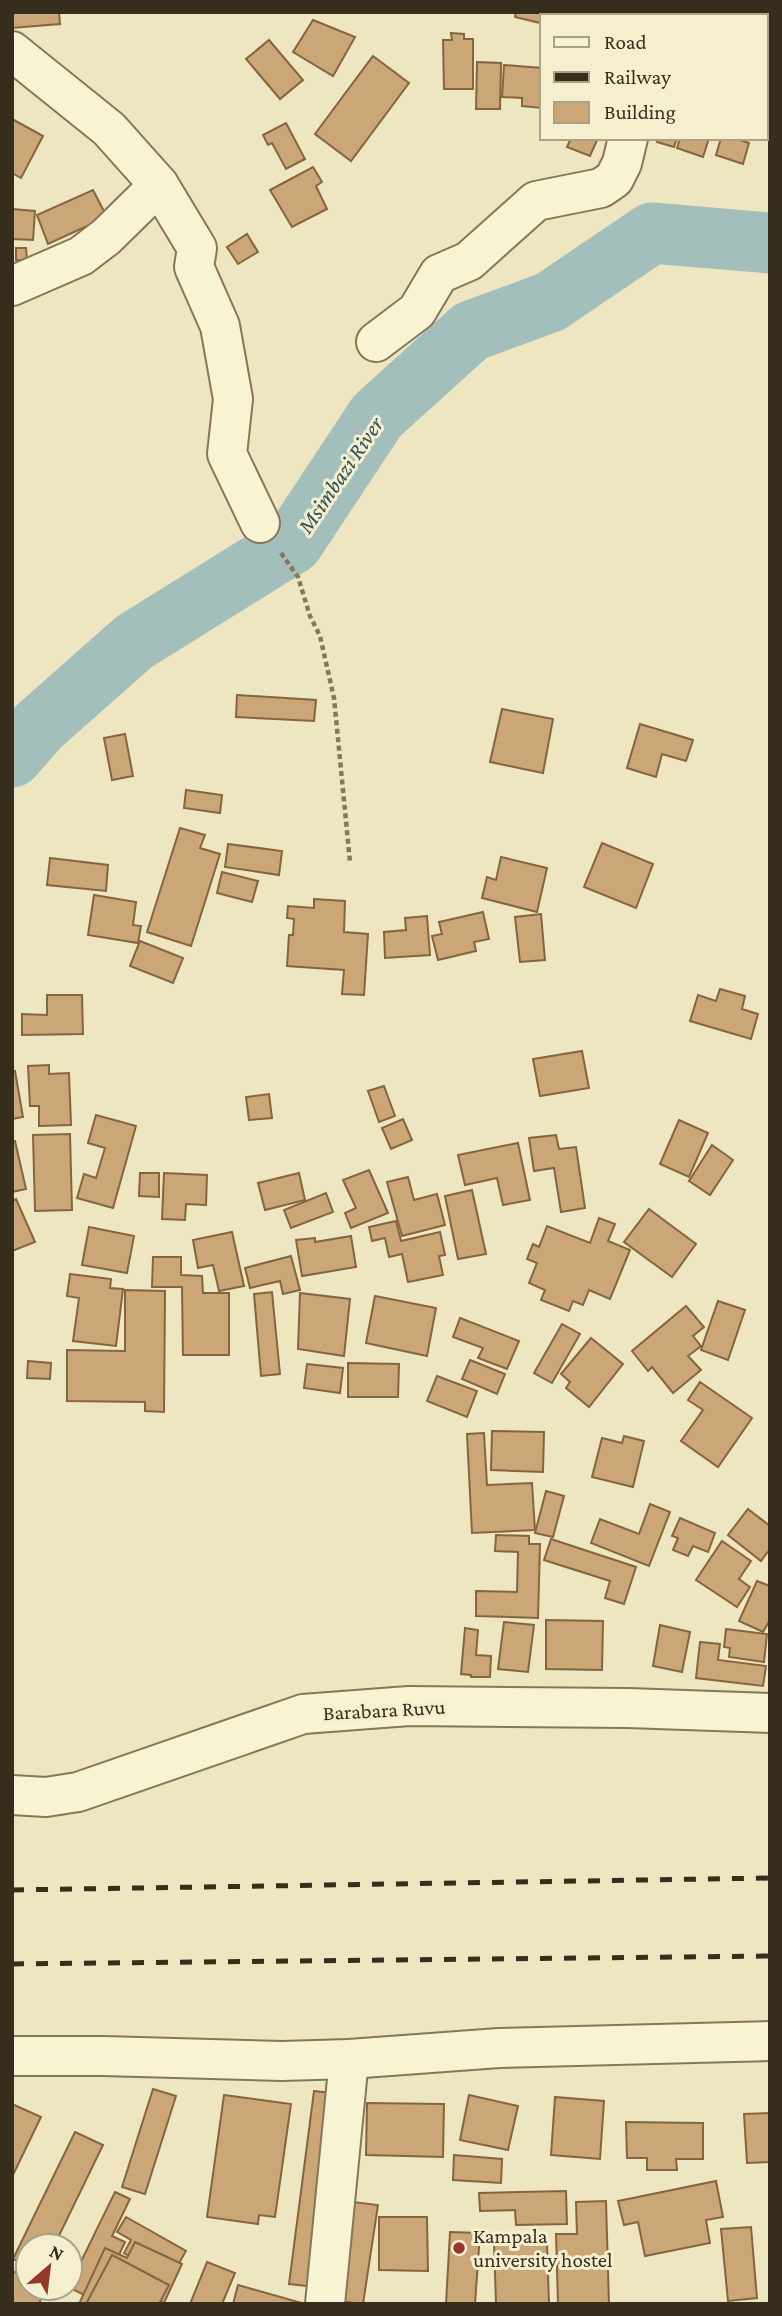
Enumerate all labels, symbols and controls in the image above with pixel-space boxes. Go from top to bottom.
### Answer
legend [540,14,768,140]
text: Road [604,30,647,54]
text: Railway [604,65,671,89]
text: Building [604,100,676,124]
water label: Msimbazi River [291,411,389,539]
street label: Barabara Ruvu [322,1695,446,1725]
place label: Kampala university hostel [473,2224,613,2272]
north arrow [14,2232,84,2302]
text: N [46,2240,67,2265]
marker: Kampala university hostel [451,2240,467,2256]

